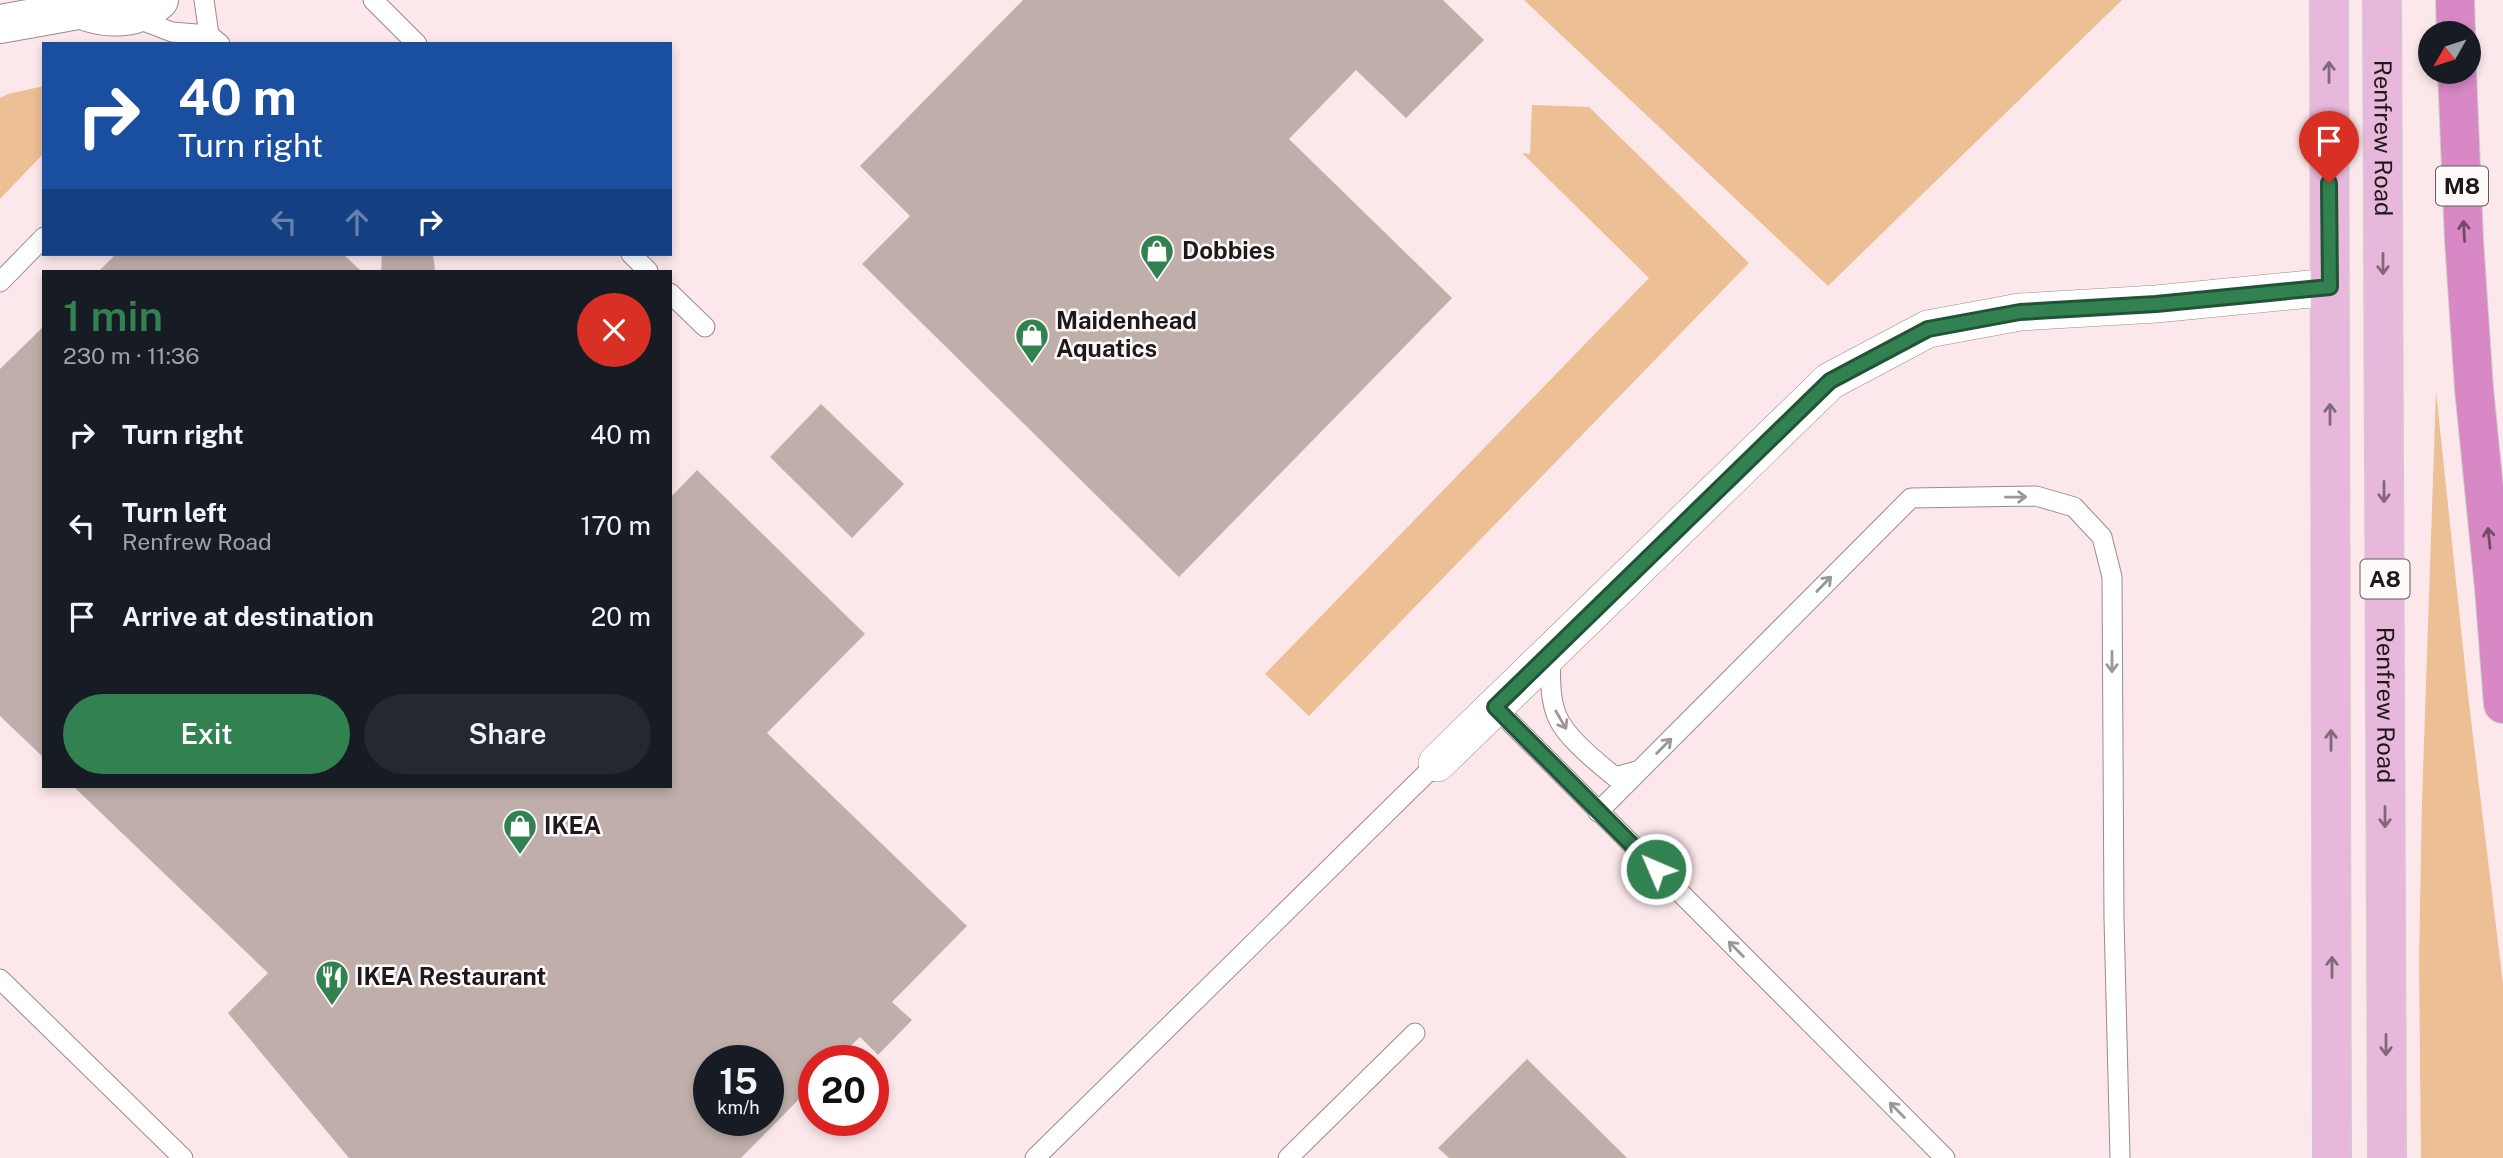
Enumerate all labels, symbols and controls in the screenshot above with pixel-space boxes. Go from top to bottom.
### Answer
north arrow [2418,21,2482,84]
map controls [2418,21,2481,84]
street label: Renfrew Road [2369,60,2398,216]
one-way arrow [2322,61,2336,84]
text: 40 m [178,68,297,126]
icon: right [63,70,154,161]
pin [2299,111,2359,183]
icon: arrive [2310,122,2348,160]
text: Turn right [178,127,323,164]
road number: M8 [2436,167,2488,206]
icon: left [265,203,303,241]
icon: ahead [338,203,376,241]
icon: right [411,203,449,241]
one-way arrow [2457,220,2470,243]
shop icon: Dobbies [1138,232,1176,281]
place label: Dobbies [1182,236,1275,264]
one-way arrow [2376,252,2390,275]
text: 1 min [63,291,163,340]
button: close [577,293,651,367]
place label: Maidenhead Aquatics [1056,306,1197,362]
shop icon: Maidenhead Aquatics [1013,316,1051,365]
text: 230 m · 11:36 [63,342,199,369]
one-way arrow [2323,403,2337,426]
icon: right [63,416,101,454]
text: Turn right [122,419,244,450]
text: 40 m [590,419,651,450]
one-way arrow [2377,480,2391,503]
one-way arrow [2004,490,2027,504]
text: Turn left [122,497,227,528]
icon: left [63,507,101,545]
text: 170 m [581,510,651,541]
one-way arrow [2483,527,2496,550]
text: Renfrew Road [122,528,272,555]
road number: A8 [2360,559,2410,598]
one-way arrow [1815,576,1832,593]
icon: arrive [63,598,101,636]
text: Arrive at destination [122,601,374,632]
text: 20 m [591,601,651,632]
street label: Renfrew Road [2372,627,2400,783]
one-way arrow [2105,651,2119,674]
button: Exit [63,694,350,774]
button: Share [364,694,651,774]
one-way arrow [1554,709,1568,729]
one-way arrow [2324,729,2338,752]
one-way arrow [1655,737,1672,754]
one-way arrow [2379,805,2392,828]
shop icon: IKEA [501,807,539,856]
place label: IKEA [544,811,601,839]
position arrow [1619,832,1693,906]
one-way arrow [1728,941,1745,958]
one-way arrow [2325,956,2339,979]
restaurant icon: IKEA Restaurant [313,958,351,1007]
place label: IKEA Restaurant [356,962,546,990]
one-way arrow [2379,1033,2393,1056]
speed limit sign: 20 [798,1045,889,1136]
text: 15 [719,1061,758,1102]
text: km/h [717,1097,760,1118]
one-way arrow [1889,1101,1906,1118]

